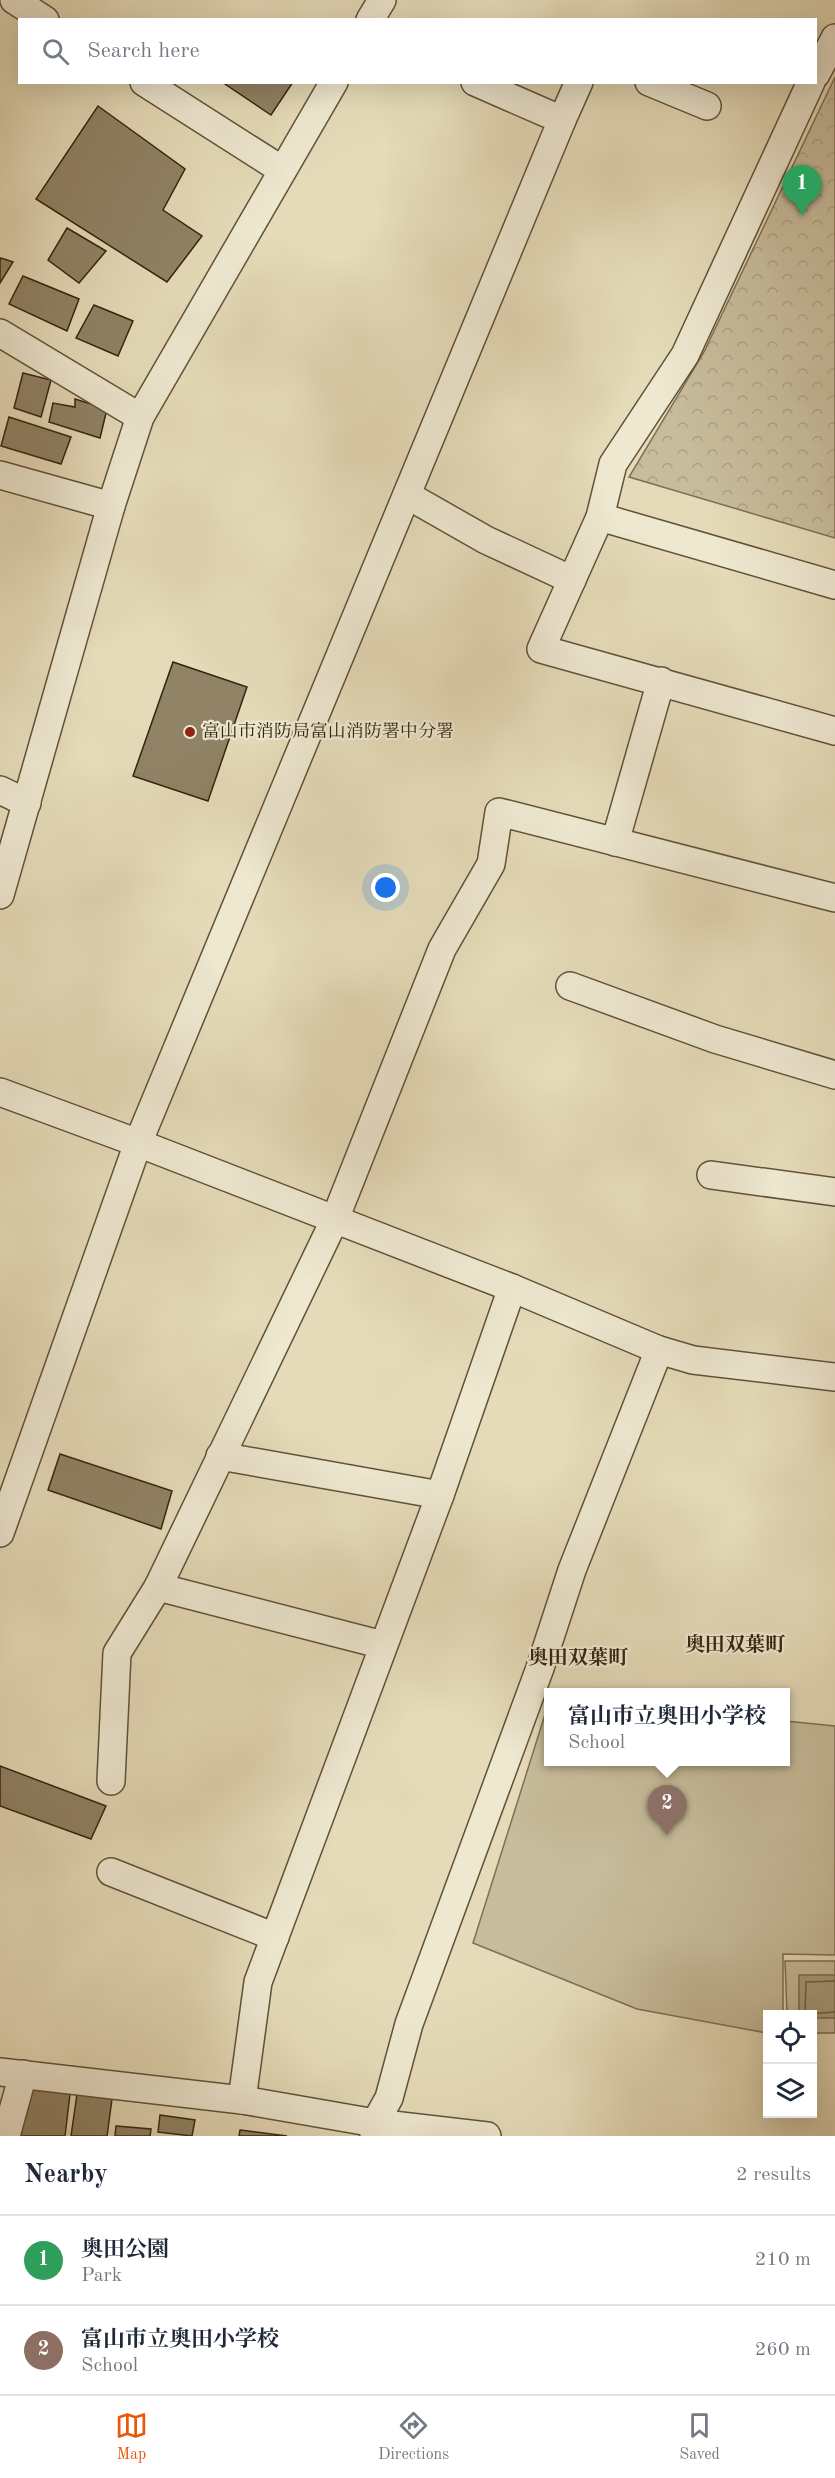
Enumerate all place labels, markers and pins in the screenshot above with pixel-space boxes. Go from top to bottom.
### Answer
pin: 1 [782,166,822,215]
place label: 富山市消防局富山消防署中分署 [202,721,454,741]
marker: 富山市消防局富山消防署中分署 [183,725,197,739]
pin: 2 [648,1786,686,1835]

